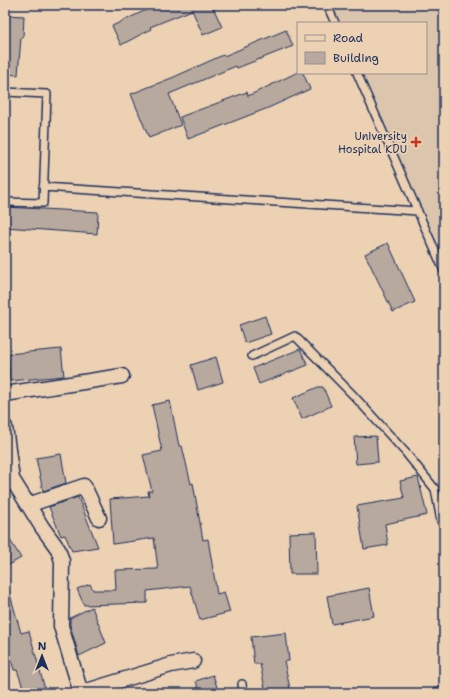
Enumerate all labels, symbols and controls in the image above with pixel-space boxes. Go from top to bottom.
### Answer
legend [297,22,427,74]
text: Road [333,30,364,46]
text: Building [333,50,379,66]
place label: University Hospital KDU [338,129,407,157]
marker: University Hospital KDU [410,136,422,148]
north arrow [22,636,62,676]
text: N [38,639,47,654]

